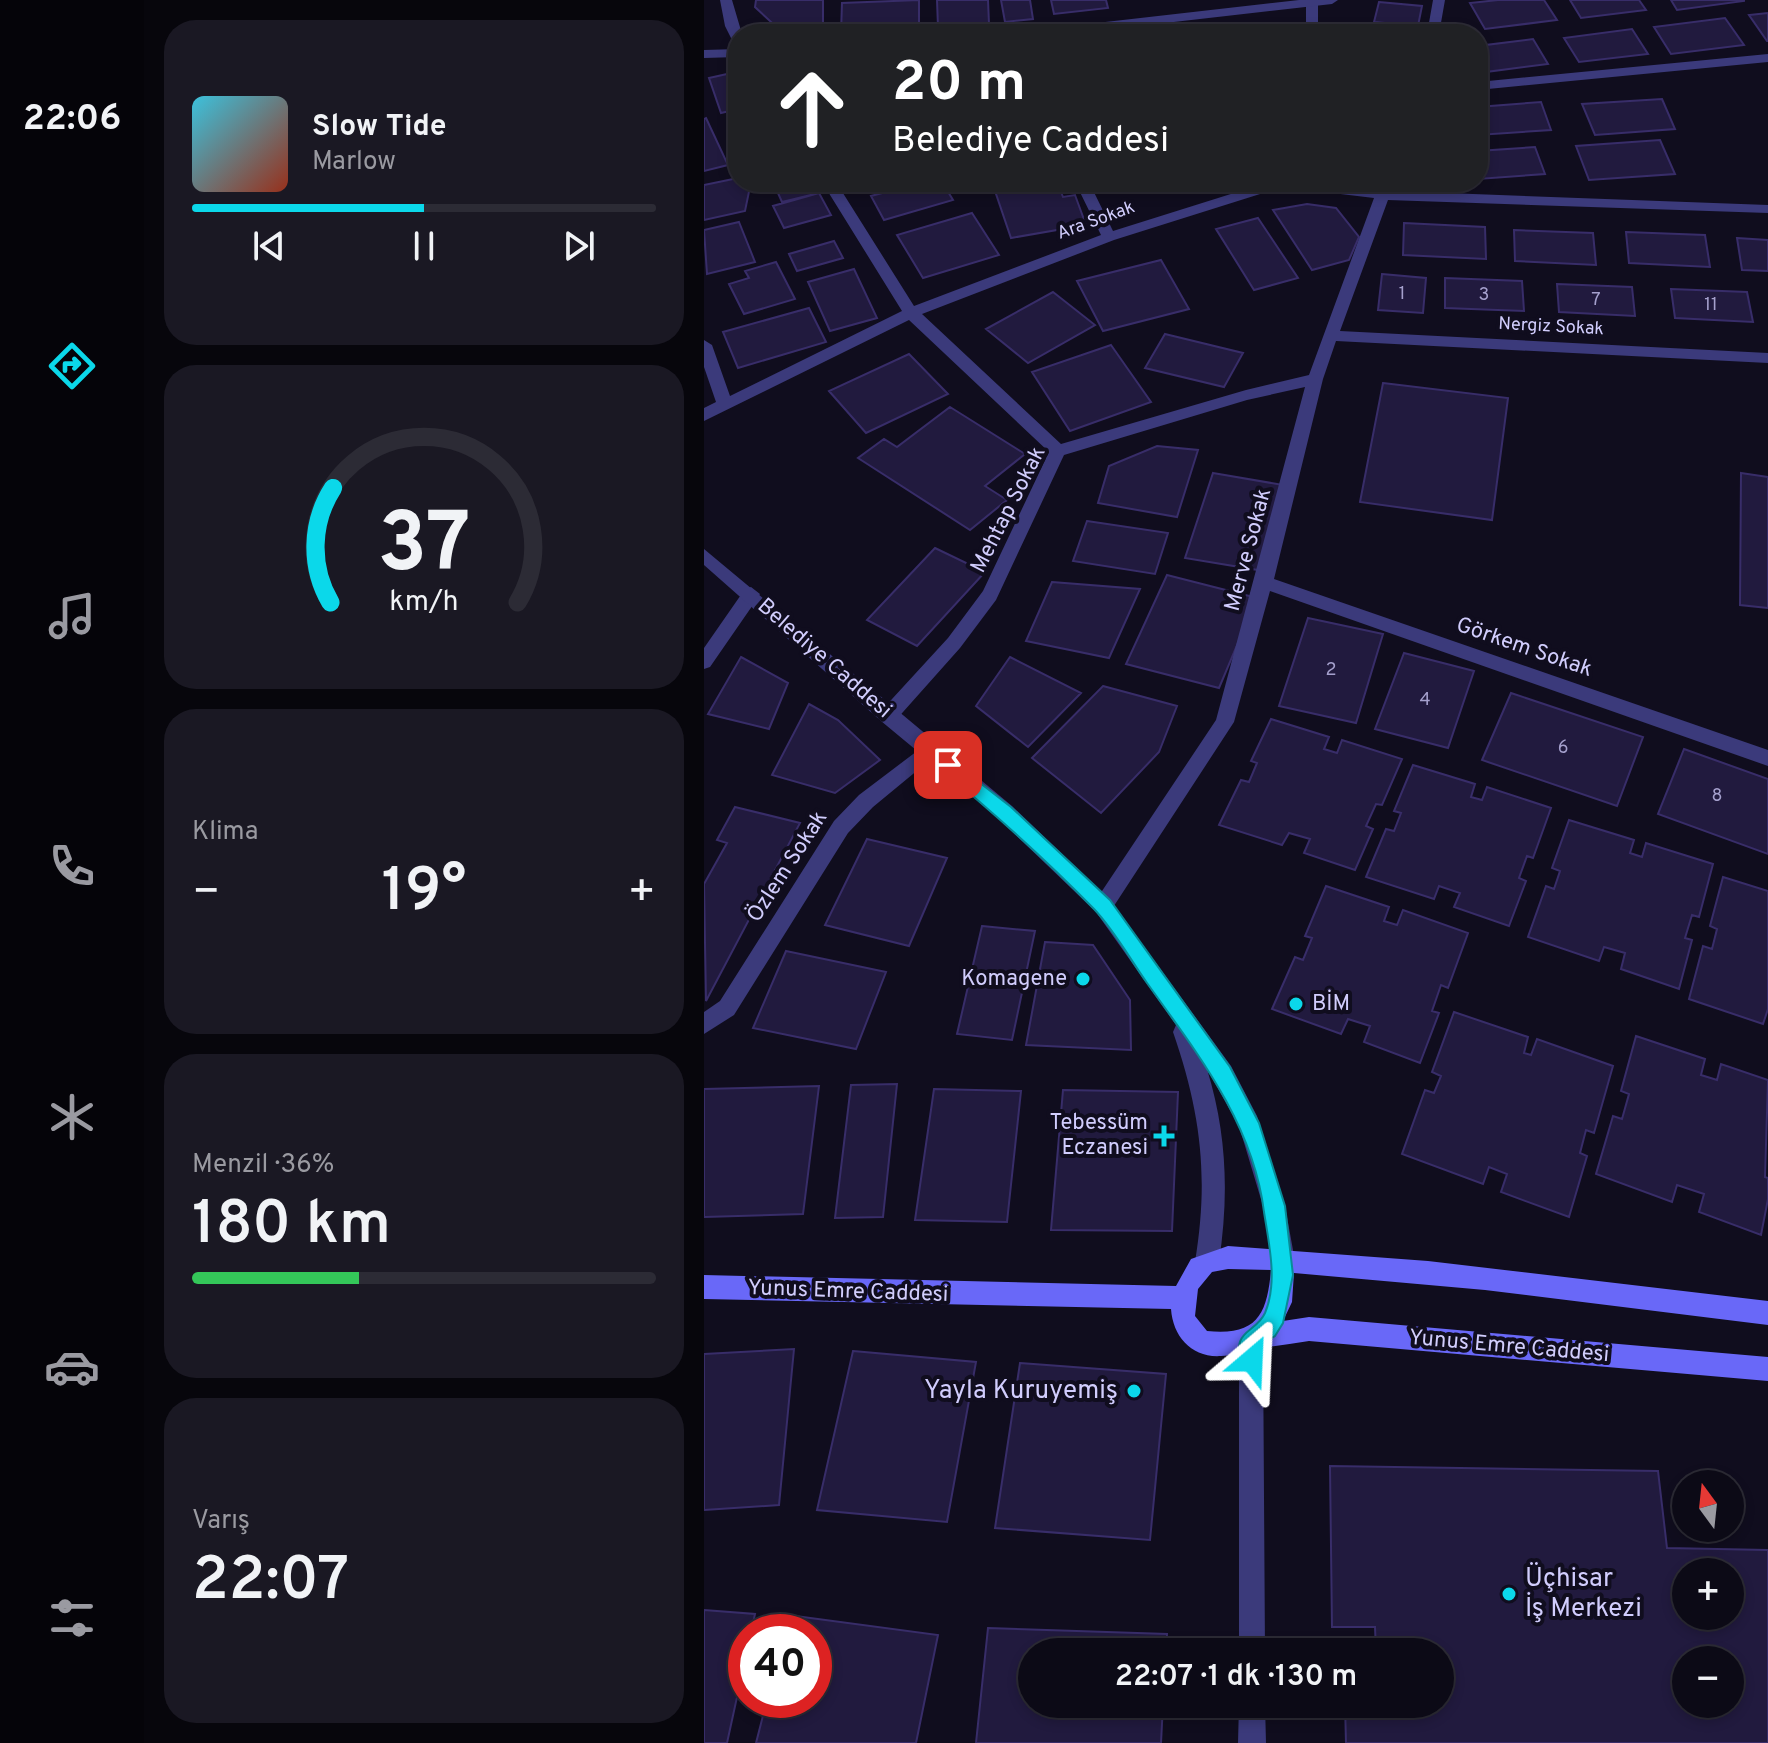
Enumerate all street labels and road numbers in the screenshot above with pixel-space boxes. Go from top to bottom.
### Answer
street label: Ara Sokak [1054,196,1138,246]
street label: Nergiz Sokak [1498,313,1604,341]
street label: Mehtap Sokak [966,442,1052,578]
street label: Merve Sokak [1220,486,1278,614]
street label: Belediye Caddesi [751,593,897,725]
street label: Görkem Sokak [1452,612,1596,684]
street label: Özlem Sokak [740,805,834,928]
street label: Yunus Emre Caddesi [747,1275,949,1309]
street label: Yunus Emre Caddesi [1408,1325,1610,1369]

